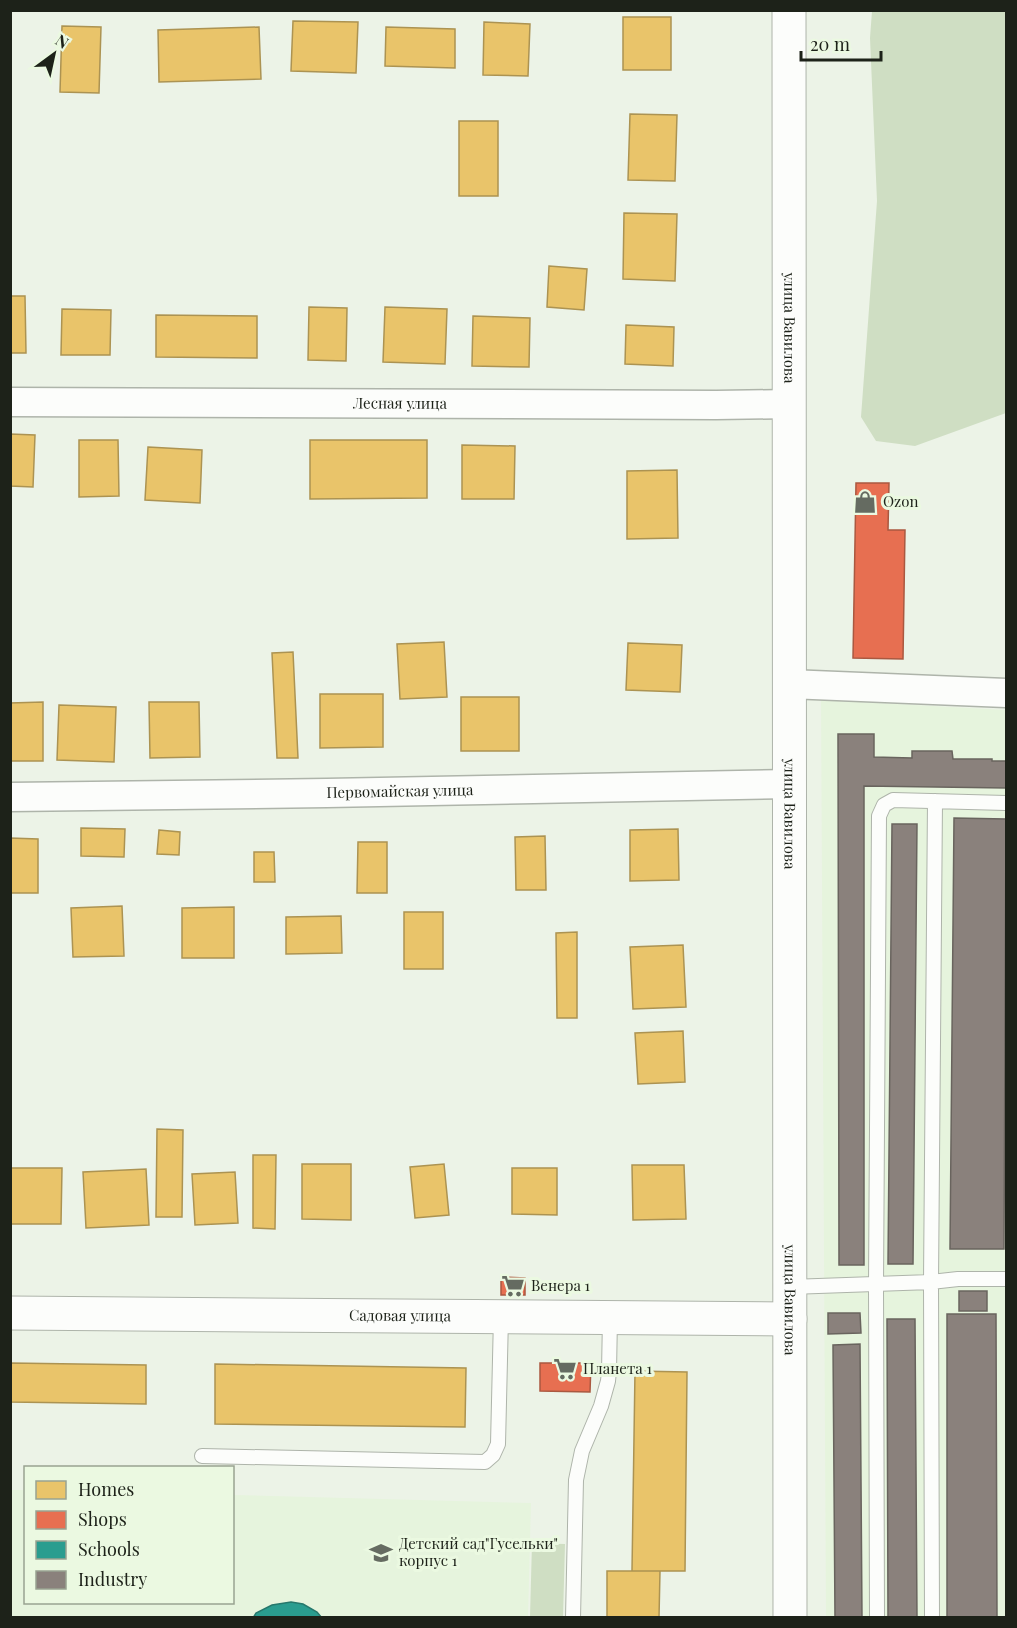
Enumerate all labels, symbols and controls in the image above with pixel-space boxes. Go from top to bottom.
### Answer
north arrow [24,24,84,84]
scale bar [801,24,880,62]
text: N [52,29,73,53]
text: 20 m [810,32,850,56]
street label: улица Вавилова [780,271,800,384]
street label: Лесная улица [352,392,448,413]
shop icon: Ozon [852,489,878,515]
place label: Ozon [883,491,918,511]
street label: улица Вавилова [780,757,801,870]
street label: Первомайская улица [326,779,474,802]
street label: улица Вавилова [781,1243,801,1356]
supermarket icon: Венера 1 [500,1273,526,1299]
place label: Венера 1 [531,1275,591,1295]
street label: Садовая улица [349,1305,452,1325]
supermarket icon: Планета 1 [552,1356,578,1382]
place label: Планета 1 [583,1358,652,1378]
legend [24,1466,234,1604]
text: Homes [78,1477,134,1501]
text: Shops [78,1507,127,1531]
place label: Детский сад"Гусельки" корпус 1 [399,1533,558,1570]
text: Schools [78,1537,140,1561]
school or university icon: Детский сад"Гусельки" корпус 1 [368,1540,394,1566]
text: Industry [78,1567,147,1591]

